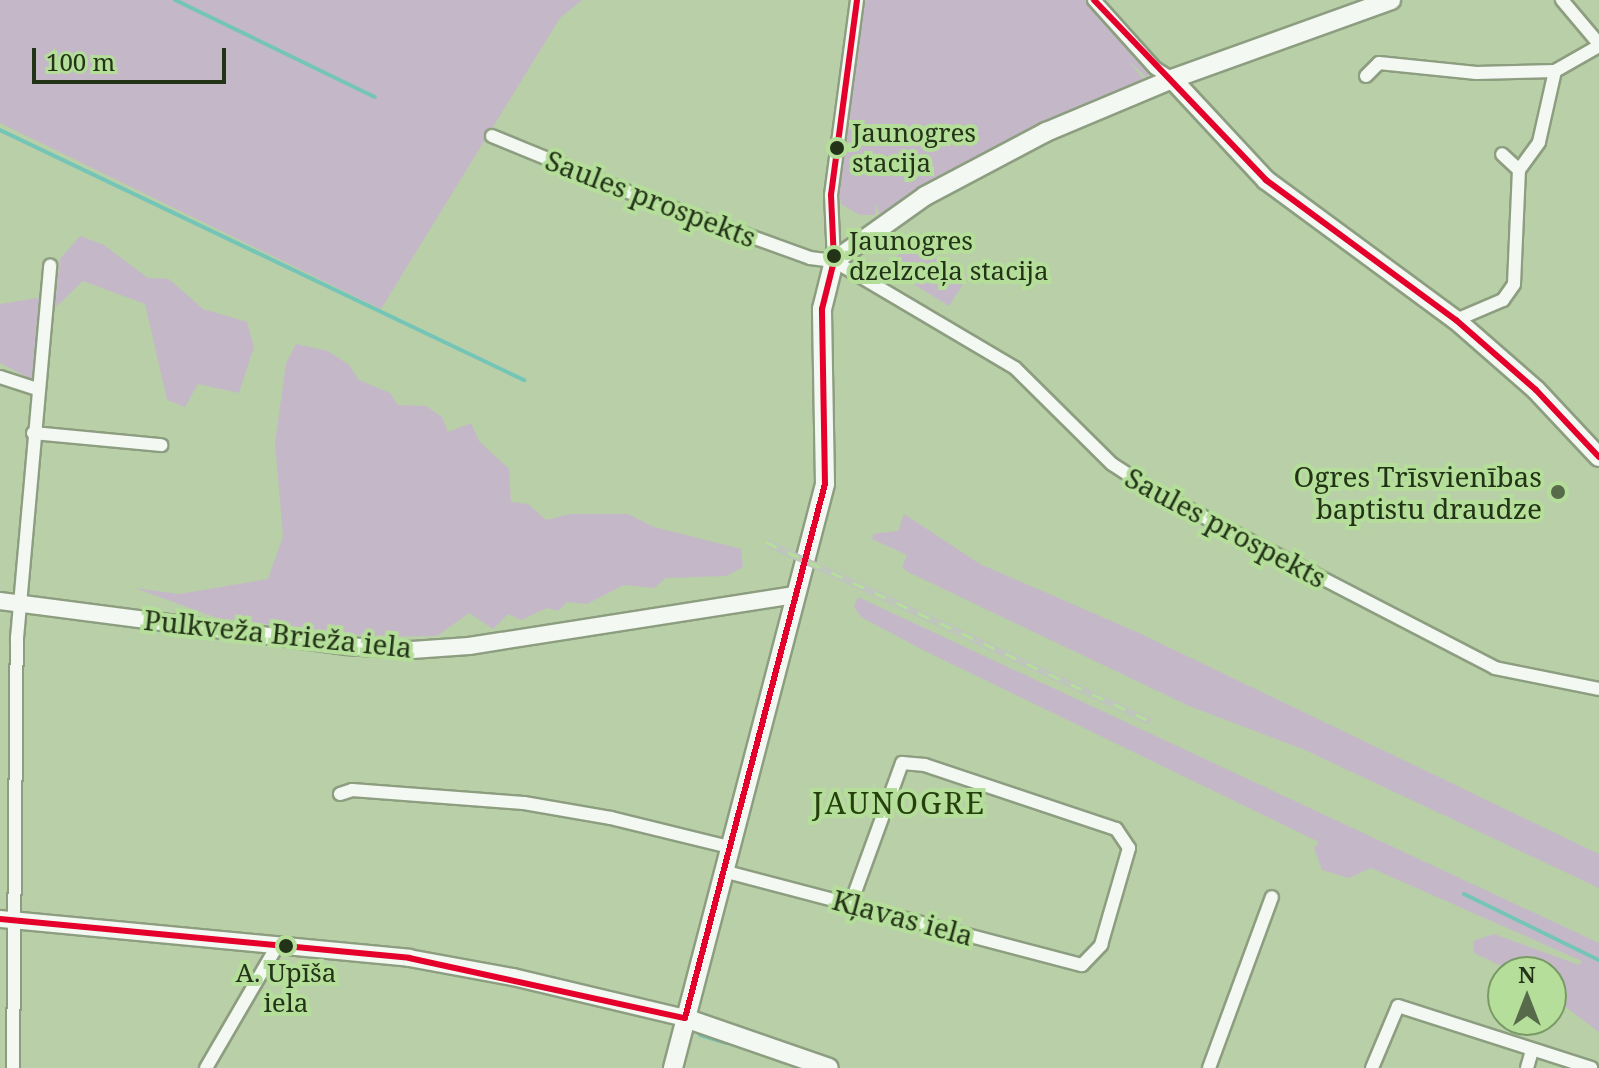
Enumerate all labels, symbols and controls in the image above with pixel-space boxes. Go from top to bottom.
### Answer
scale bar [36,32,230,82]
text: 100 m [46,45,115,78]
place label: Jaunogres stacija [852,117,976,178]
marker: Jaunogres stacija [829,140,845,156]
street label: Saules prospekts [541,142,761,254]
place label: Jaunogres dzelzceļa stacija [849,225,1049,286]
marker: Jaunogres dzelzceļa stacija [826,248,842,264]
place label: Ogres Trīsvienības baptistu draudze [1293,459,1542,525]
street label: Saules prospekts [1120,460,1332,594]
marker: Ogres Trīsvienības baptistu draudze [1549,483,1567,501]
street label: Pulkveža Brieža iela [142,602,414,664]
district label: JAUNOGRE [812,785,986,821]
street label: Kļavas iela [829,882,977,952]
marker: A. Upīša iela [278,938,294,954]
north arrow [1487,956,1567,1036]
place label: A. Upīša iela [236,957,336,1018]
text: N [1518,959,1536,989]

